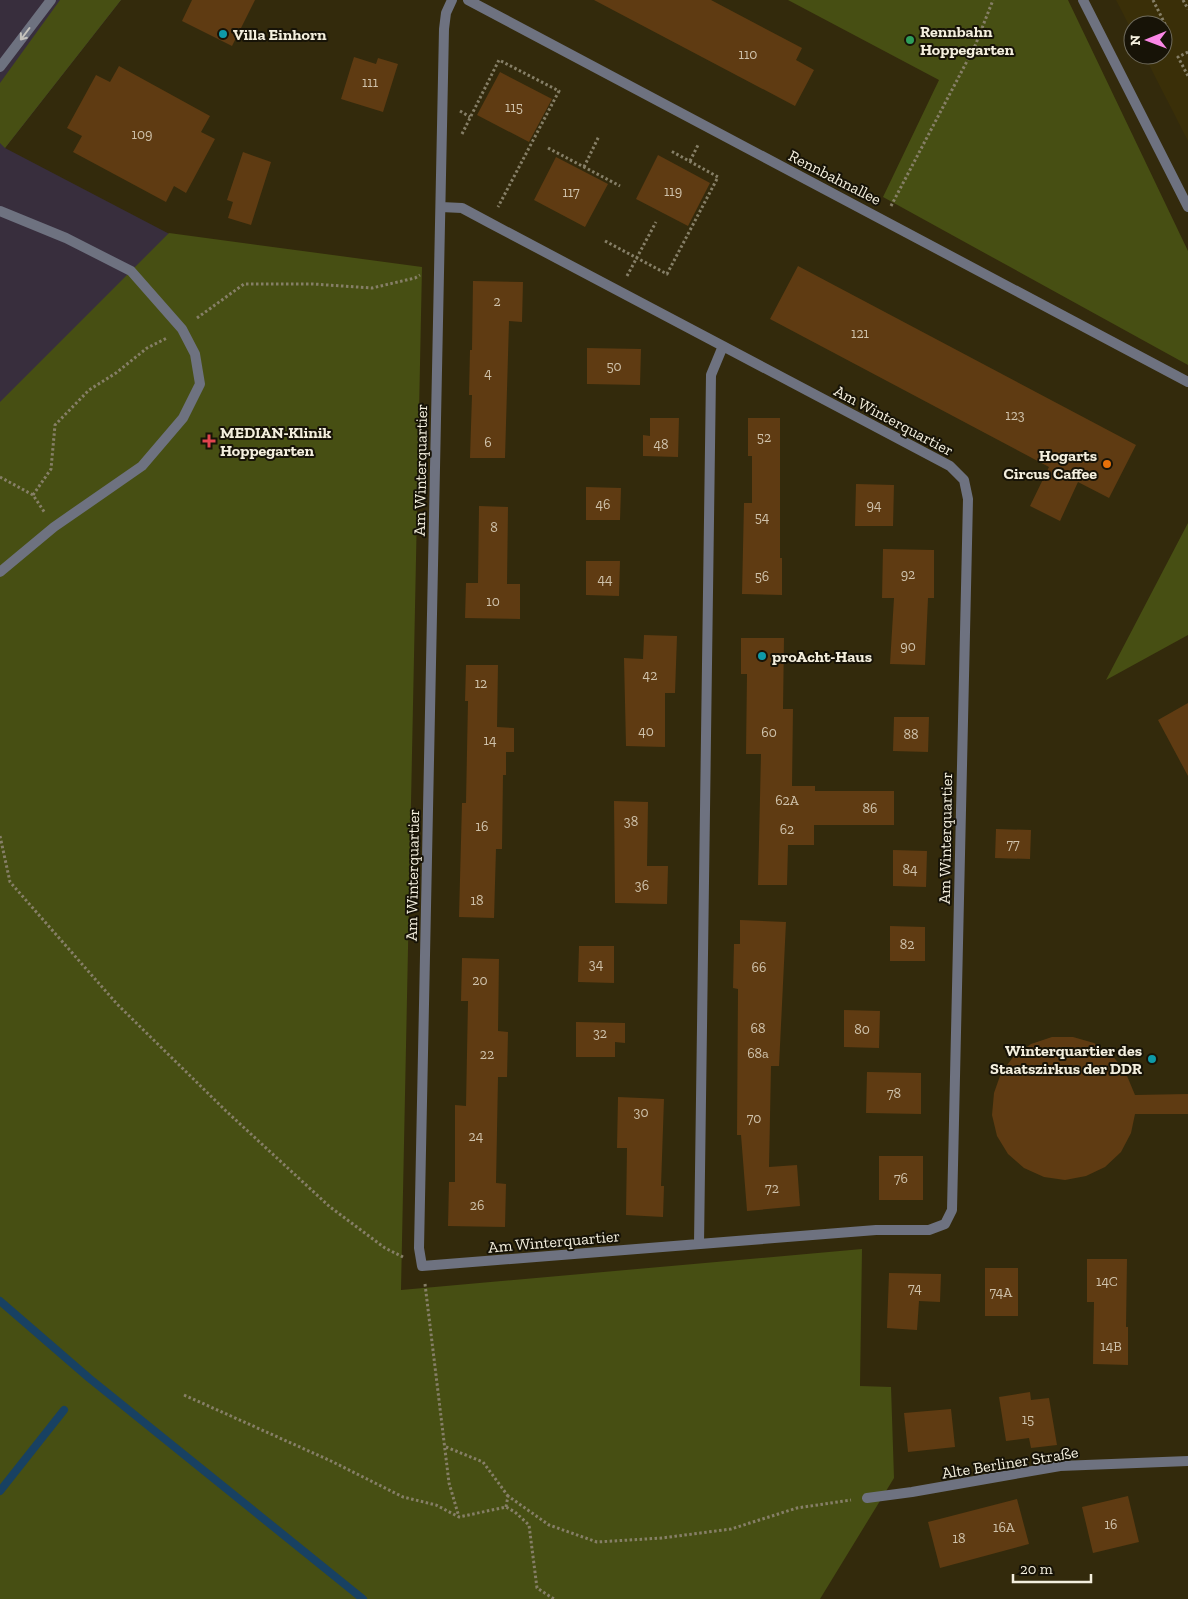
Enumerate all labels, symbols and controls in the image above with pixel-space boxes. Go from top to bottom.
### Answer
north arrow [1123,15,1173,65]
place label: Rennbahn Hoppegarten [920,22,1015,59]
place label: Villa Einhorn [233,25,327,44]
one-way arrow [20,27,31,40]
marker: Villa Einhorn [217,28,229,40]
marker: Rennbahn Hoppegarten [904,34,916,46]
text: N [1127,34,1144,46]
house number: 110 [739,46,757,63]
house number: 111 [362,74,379,91]
house number: 115 [505,99,523,116]
house number: 109 [132,126,152,143]
street label: Rennbahnallee [785,146,884,209]
house number: 119 [664,183,682,200]
house number: 117 [562,184,580,201]
house number: 2 [493,293,501,310]
house number: 121 [851,325,870,342]
house number: 50 [606,358,622,375]
house number: 4 [484,365,492,382]
street label: Am Winterquartier [831,381,957,460]
street label: Am Winterquartier [410,403,431,536]
house number: 123 [1005,407,1025,424]
place label: MEDIAN-Klinik Hoppegarten [220,423,332,460]
house number: 52 [757,429,771,446]
marker: MEDIAN-Klinik Hoppegarten [202,434,216,448]
house number: 6 [484,434,492,451]
house number: 48 [653,436,669,453]
place label: Hogarts Circus Caffee [1004,446,1097,483]
marker: Hogarts Circus Caffee [1101,458,1113,470]
house number: 46 [596,496,610,513]
house number: 94 [867,497,882,514]
house number: 54 [755,509,770,526]
house number: 8 [490,519,498,536]
house number: 92 [901,566,915,583]
house number: 56 [755,568,769,585]
house number: 44 [597,571,613,588]
house number: 10 [486,593,500,610]
house number: 90 [900,638,916,655]
place label: proAcht-Haus [772,647,872,666]
marker: proAcht-Haus [756,650,768,662]
house number: 42 [643,667,657,684]
house number: 12 [475,675,487,692]
house number: 40 [638,723,654,740]
house number: 60 [761,724,777,741]
house number: 88 [903,726,919,743]
house number: 14 [484,732,497,749]
street label: Am Winterquartier [935,771,956,904]
house number: 62A [775,792,800,809]
house number: 86 [863,800,877,817]
street label: Am Winterquartier [402,808,423,941]
house number: 38 [624,813,638,830]
house number: 16 [476,818,488,835]
house number: 62 [780,821,794,838]
house number: 77 [1006,836,1020,853]
house number: 84 [902,861,918,878]
house number: 36 [635,877,649,894]
house number: 18 [471,892,483,909]
house number: 82 [900,936,914,953]
house number: 34 [589,956,604,973]
house number: 66 [752,959,766,976]
house number: 20 [472,972,488,989]
house number: 68 [751,1020,765,1037]
house number: 80 [854,1021,870,1038]
house number: 32 [593,1025,607,1042]
place label: Winterquartier des Staatszirkus der DDR [990,1041,1143,1078]
house number: 68a [747,1045,769,1062]
house number: 22 [480,1046,494,1063]
marker: Winterquartier des Staatszirkus der DDR [1146,1053,1158,1065]
house number: 78 [887,1085,901,1102]
house number: 30 [634,1104,648,1121]
house number: 70 [747,1110,761,1127]
house number: 24 [469,1128,484,1145]
house number: 76 [894,1170,908,1187]
house number: 72 [765,1180,779,1197]
house number: 26 [470,1197,484,1214]
street label: Am Winterquartier [487,1226,621,1257]
house number: 14C [1096,1273,1118,1290]
house number: 74 [908,1280,922,1297]
house number: 74A [990,1284,1013,1301]
house number: 14B [1100,1338,1122,1355]
house number: 15 [1022,1411,1034,1428]
street label: Alte Berliner Straße [940,1442,1080,1483]
house number: 16 [1105,1516,1117,1533]
house number: 16A [993,1519,1016,1536]
house number: 18 [953,1530,965,1547]
scale bar [1013,1552,1090,1584]
text: 20 m [1020,1560,1053,1578]

